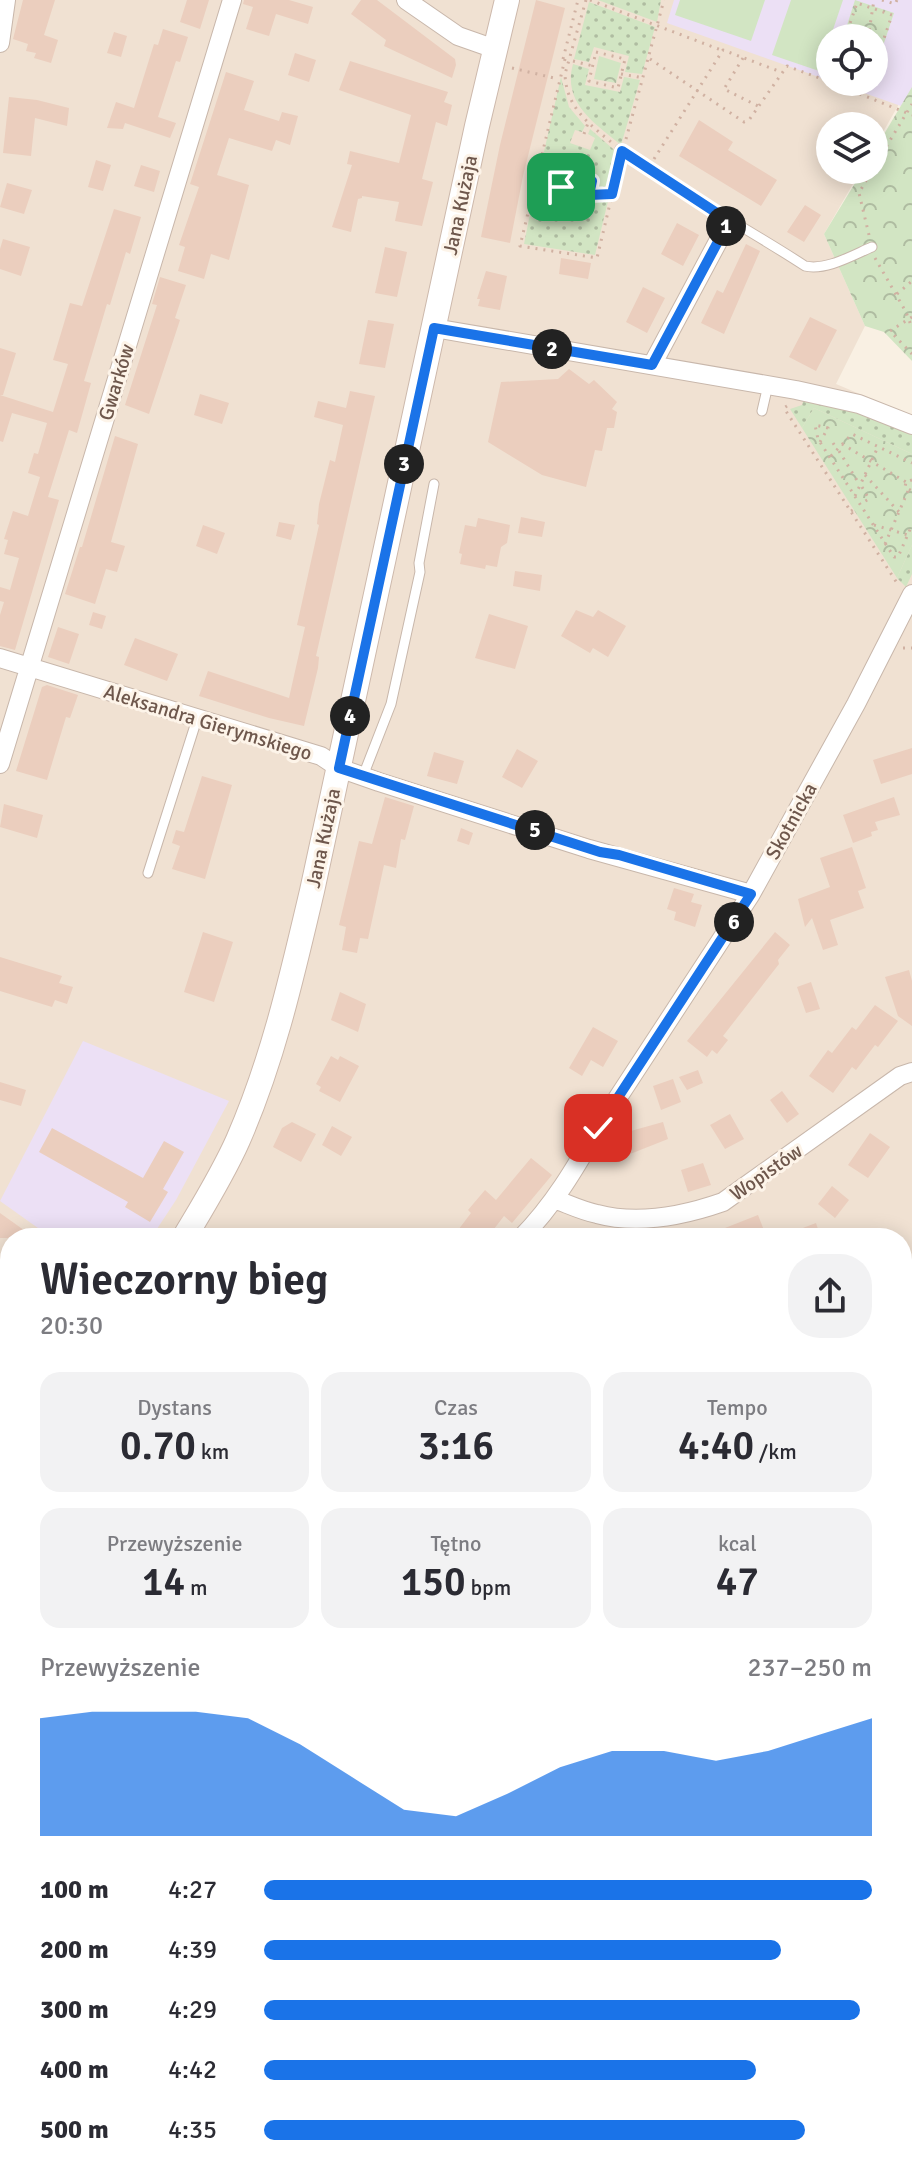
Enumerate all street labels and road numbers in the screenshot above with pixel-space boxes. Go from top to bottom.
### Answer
street label: Jana Kużaja [438,153,483,257]
street label: Gwarków [93,340,140,424]
street label: Aleksandra Gierymskiego [101,679,315,766]
street label: Skotnicka [760,778,823,864]
street label: Jana Kużaja [301,786,346,890]
street label: Wopistów [725,1138,808,1206]

